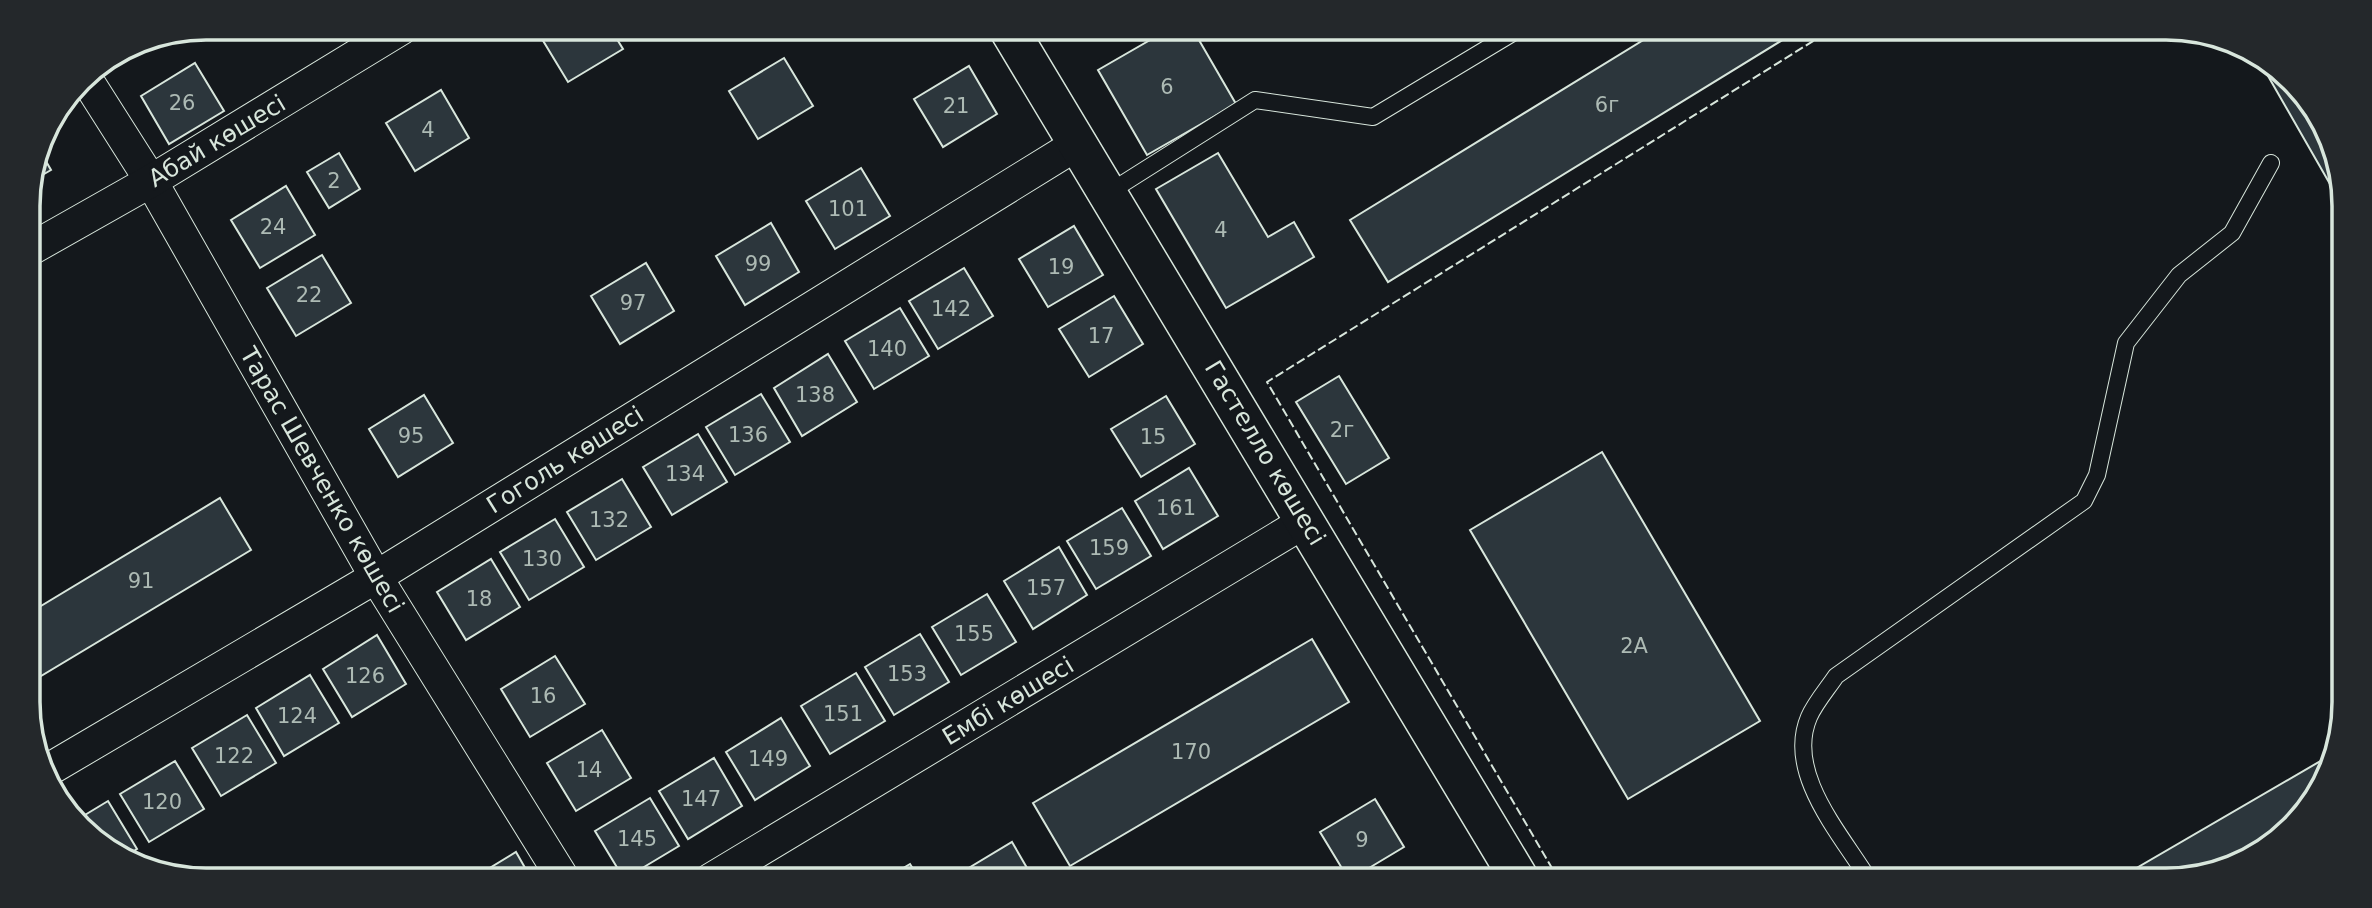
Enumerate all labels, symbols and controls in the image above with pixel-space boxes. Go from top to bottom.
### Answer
house number: 6 [1160,75,1174,99]
street label: Абай көшесі [143,89,291,193]
house number: 26 [169,91,195,115]
house number: 6г [1595,93,1619,117]
house number: 21 [943,94,969,118]
house number: 4 [421,118,435,142]
house number: 2 [327,169,341,193]
house number: 101 [828,197,868,221]
house number: 24 [260,215,286,239]
house number: 4 [1214,218,1228,242]
house number: 99 [745,252,771,276]
house number: 19 [1048,255,1074,279]
house number: 22 [296,283,322,307]
house number: 97 [620,291,646,315]
house number: 142 [931,297,971,321]
house number: 17 [1088,324,1114,348]
house number: 140 [867,337,907,361]
street label: Тарас Шевченко көшесі [234,341,410,618]
street label: Гастелло көшесі [1199,356,1331,550]
house number: 138 [795,383,835,407]
street label: Гоголь көшесі [481,401,649,519]
house number: 2г [1330,418,1354,442]
house number: 136 [728,423,768,447]
house number: 95 [398,424,424,448]
house number: 15 [1140,425,1166,449]
house number: 134 [665,462,705,486]
house number: 161 [1156,496,1196,520]
house number: 132 [589,508,629,532]
house number: 159 [1089,536,1129,560]
house number: 130 [522,547,562,571]
house number: 91 [128,569,154,593]
house number: 157 [1026,576,1066,600]
house number: 18 [466,587,492,611]
house number: 155 [954,622,994,646]
house number: 2А [1620,634,1648,658]
street label: Ембі көшесі [937,651,1079,751]
house number: 153 [887,662,927,686]
house number: 126 [345,664,385,688]
house number: 16 [530,684,556,708]
house number: 151 [823,702,863,726]
house number: 124 [277,704,317,728]
house number: 170 [1171,740,1211,764]
house number: 122 [214,744,254,768]
house number: 149 [748,747,788,771]
house number: 14 [576,758,602,782]
house number: 147 [681,787,721,811]
house number: 120 [142,790,182,814]
house number: 145 [617,827,657,851]
house number: 9 [1355,828,1369,852]

